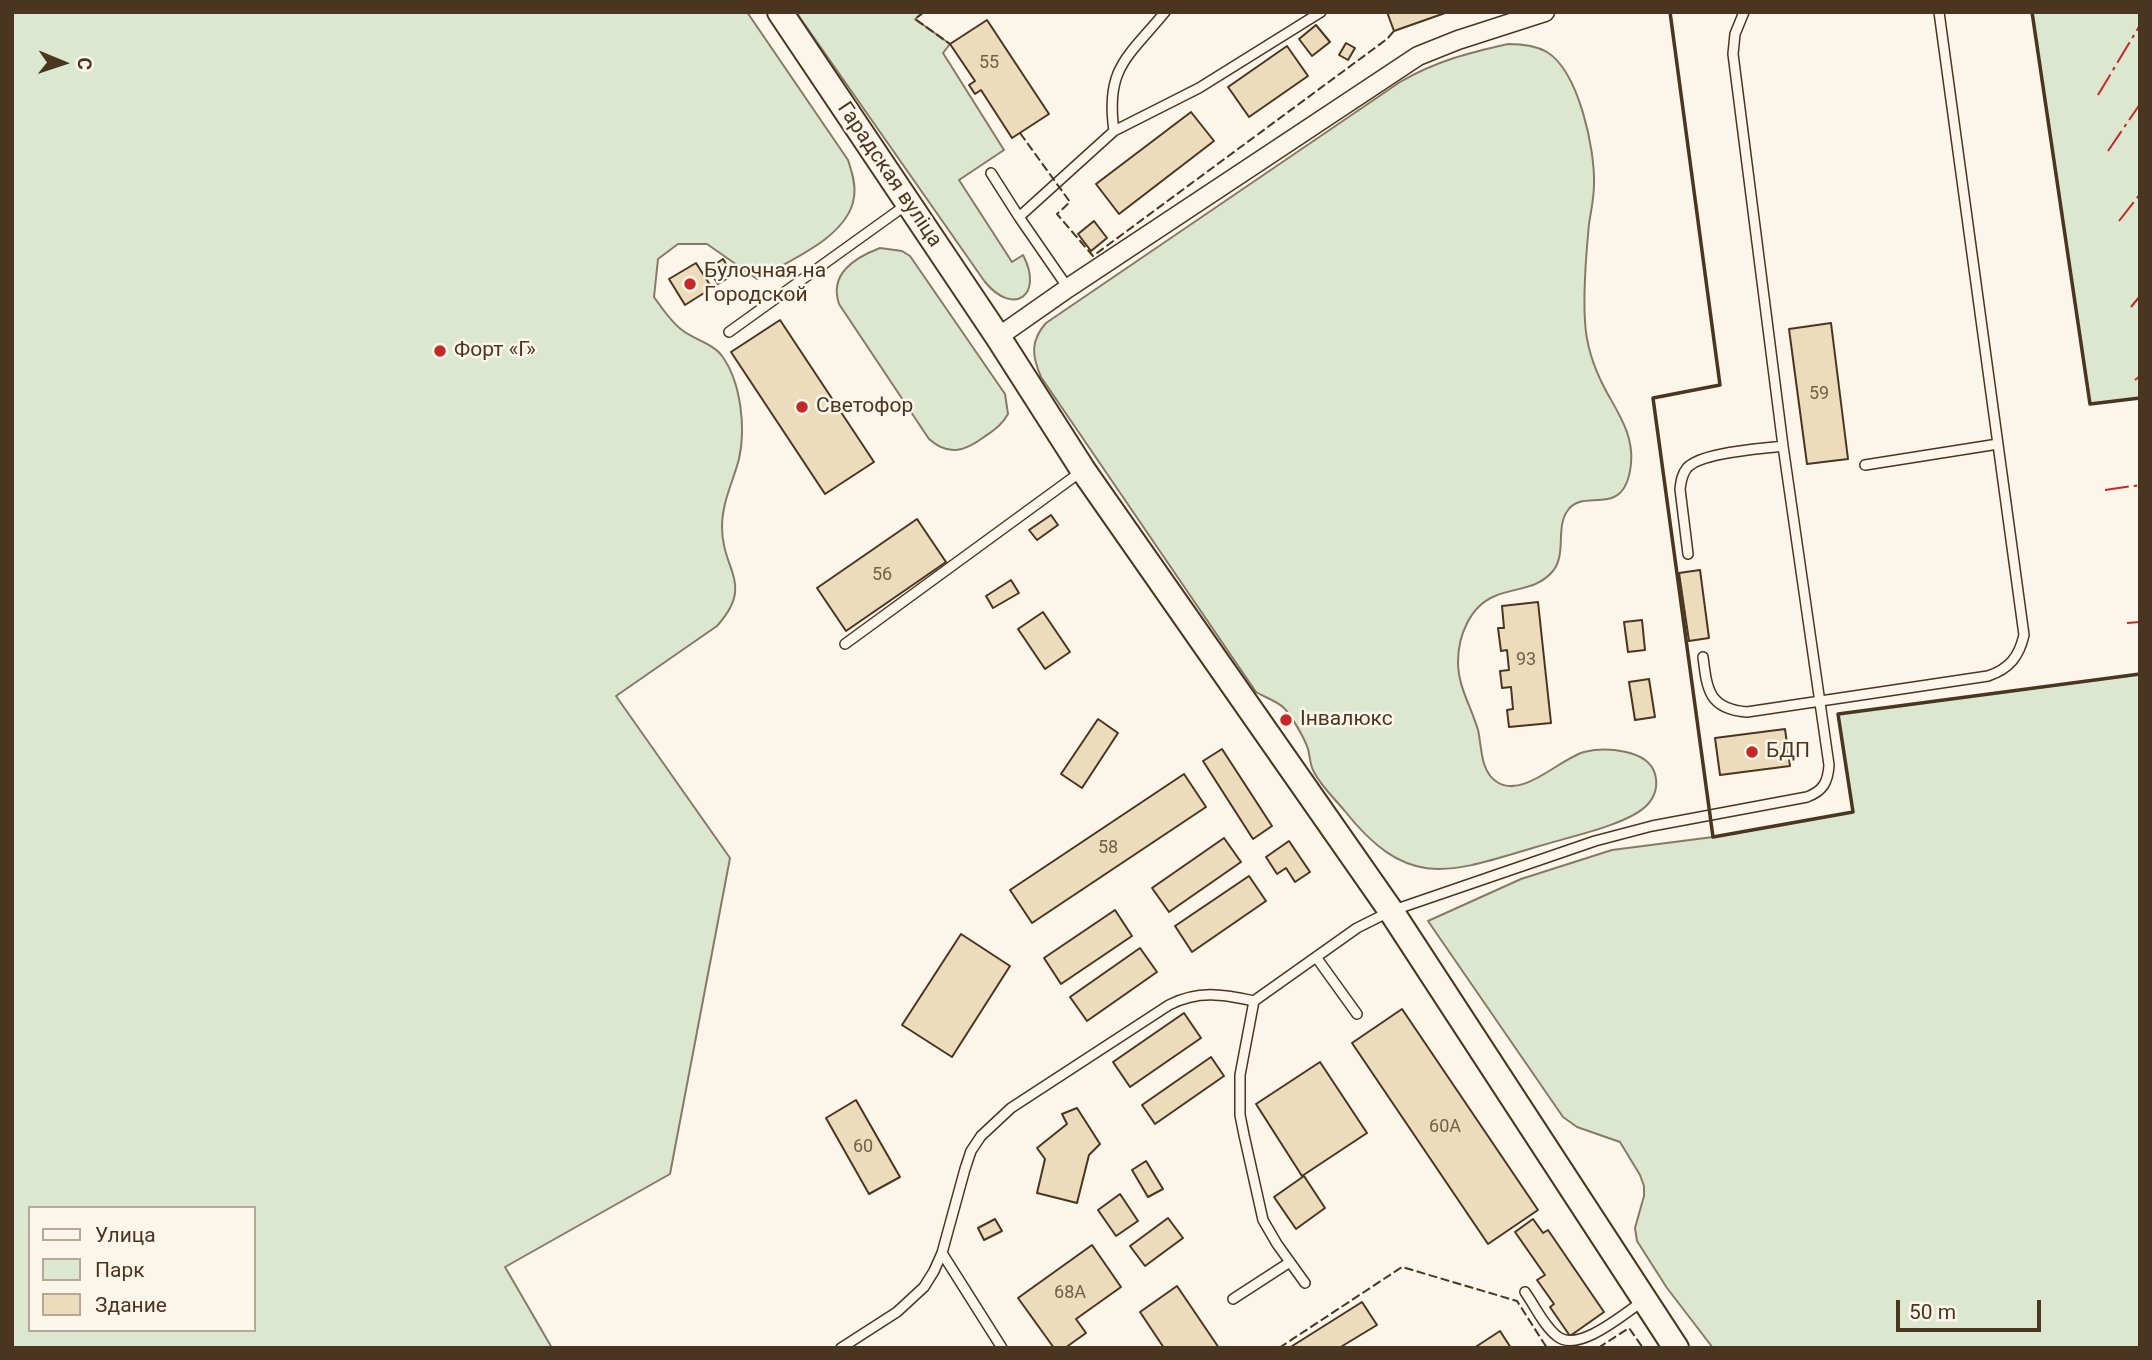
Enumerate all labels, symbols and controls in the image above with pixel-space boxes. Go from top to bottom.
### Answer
north arrow [28,28,98,98]
house number: 55 [979,52,999,74]
text: С [73,57,96,70]
street label: Гарадская вуліца [831,98,947,252]
place label: Булочная на Городской [704,259,826,309]
marker: Булочная на Городской [682,276,698,292]
place label: Форт «Г» [454,338,536,364]
marker: Форт «Г» [432,343,448,359]
house number: 59 [1809,383,1829,405]
place label: Светофор [816,394,913,420]
marker: Светофор [794,399,810,415]
house number: 56 [872,564,892,586]
house number: 93 [1516,649,1536,671]
place label: Інвалюкс [1300,707,1393,733]
marker: Інвалюкс [1278,712,1294,728]
place label: БДП [1766,739,1810,765]
marker: БДП [1744,744,1760,760]
house number: 58 [1098,837,1118,859]
house number: 60А [1429,1116,1461,1138]
house number: 60 [853,1136,873,1158]
legend [28,1206,256,1332]
text: Улица [95,1223,156,1247]
text: Парк [95,1258,145,1282]
house number: 68А [1054,1282,1086,1304]
scale bar [1900,1286,2045,1330]
text: Здание [95,1293,167,1317]
text: 50 m [1909,1300,1956,1324]

